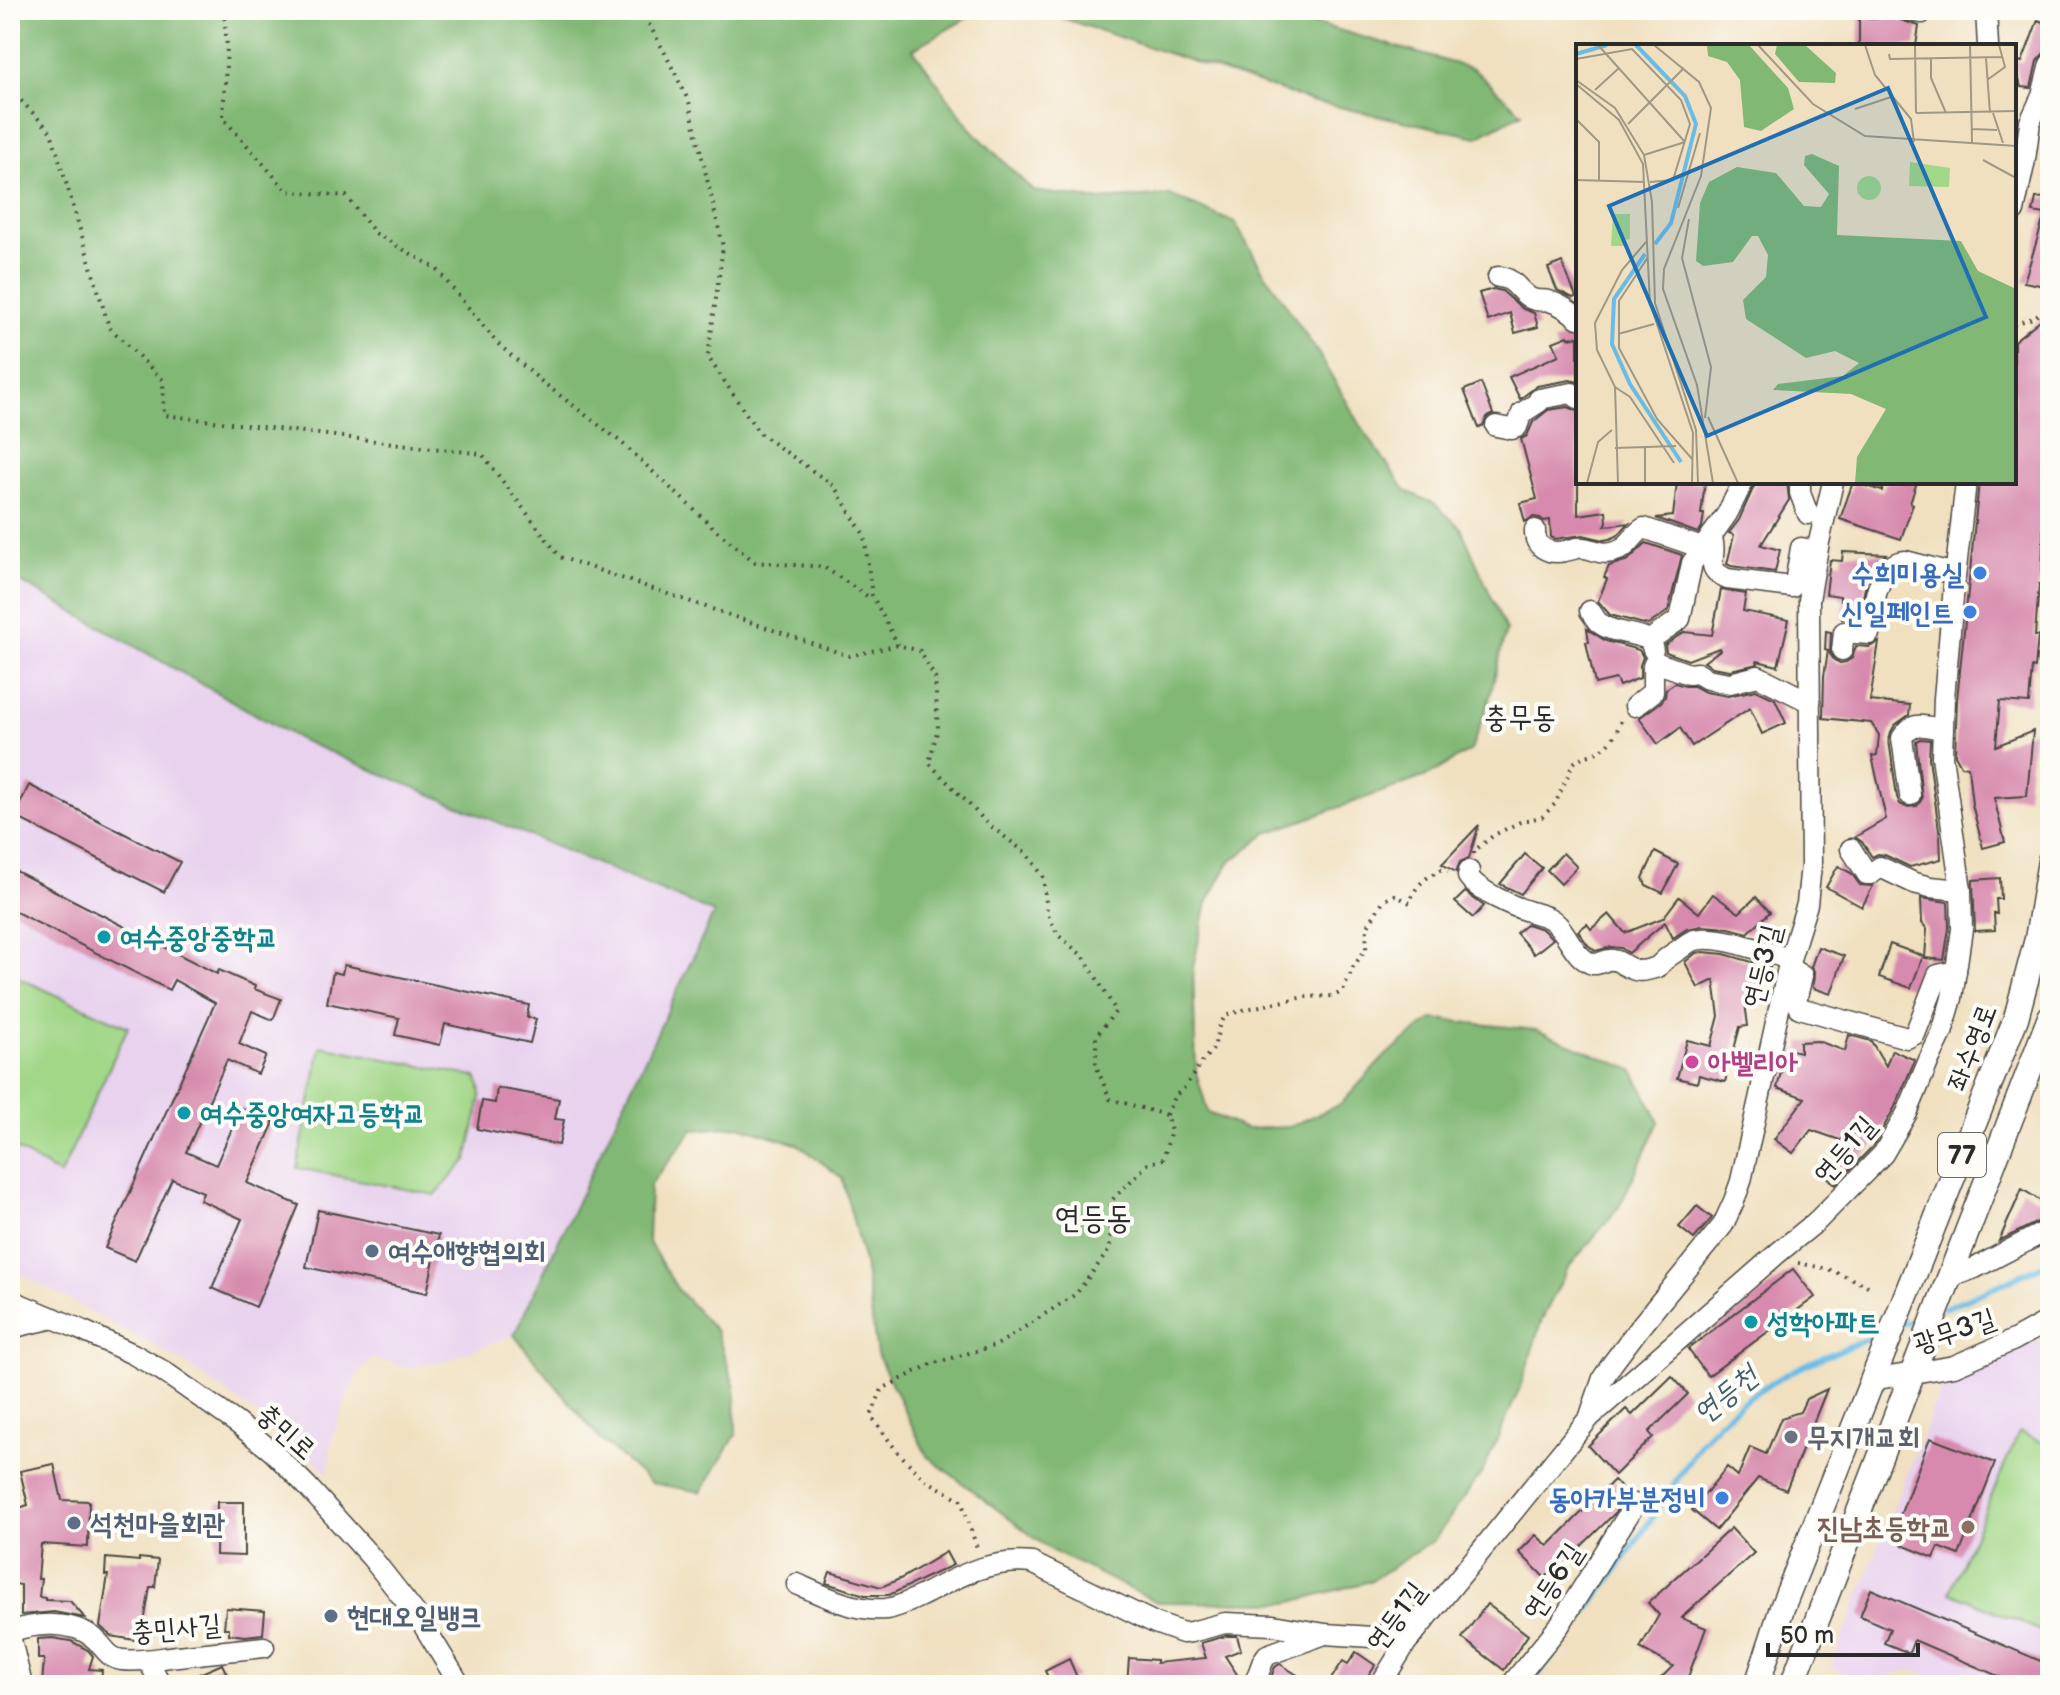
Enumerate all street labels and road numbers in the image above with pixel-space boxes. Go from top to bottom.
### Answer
street label: 연등3길 [1736,921,1789,1012]
street label: 좌수영로 [1941,1000,2004,1096]
street label: 연등1길 [1807,1110,1883,1190]
road number: 77 [1938,1133,1986,1177]
street label: 광무3길 [1909,1302,2000,1361]
street label: 충민로 [250,1397,322,1467]
street label: 연등6길 [1516,1537,1590,1626]
street label: 연등1길 [1359,1576,1433,1658]
street label: 충민사길 [130,1608,222,1649]

